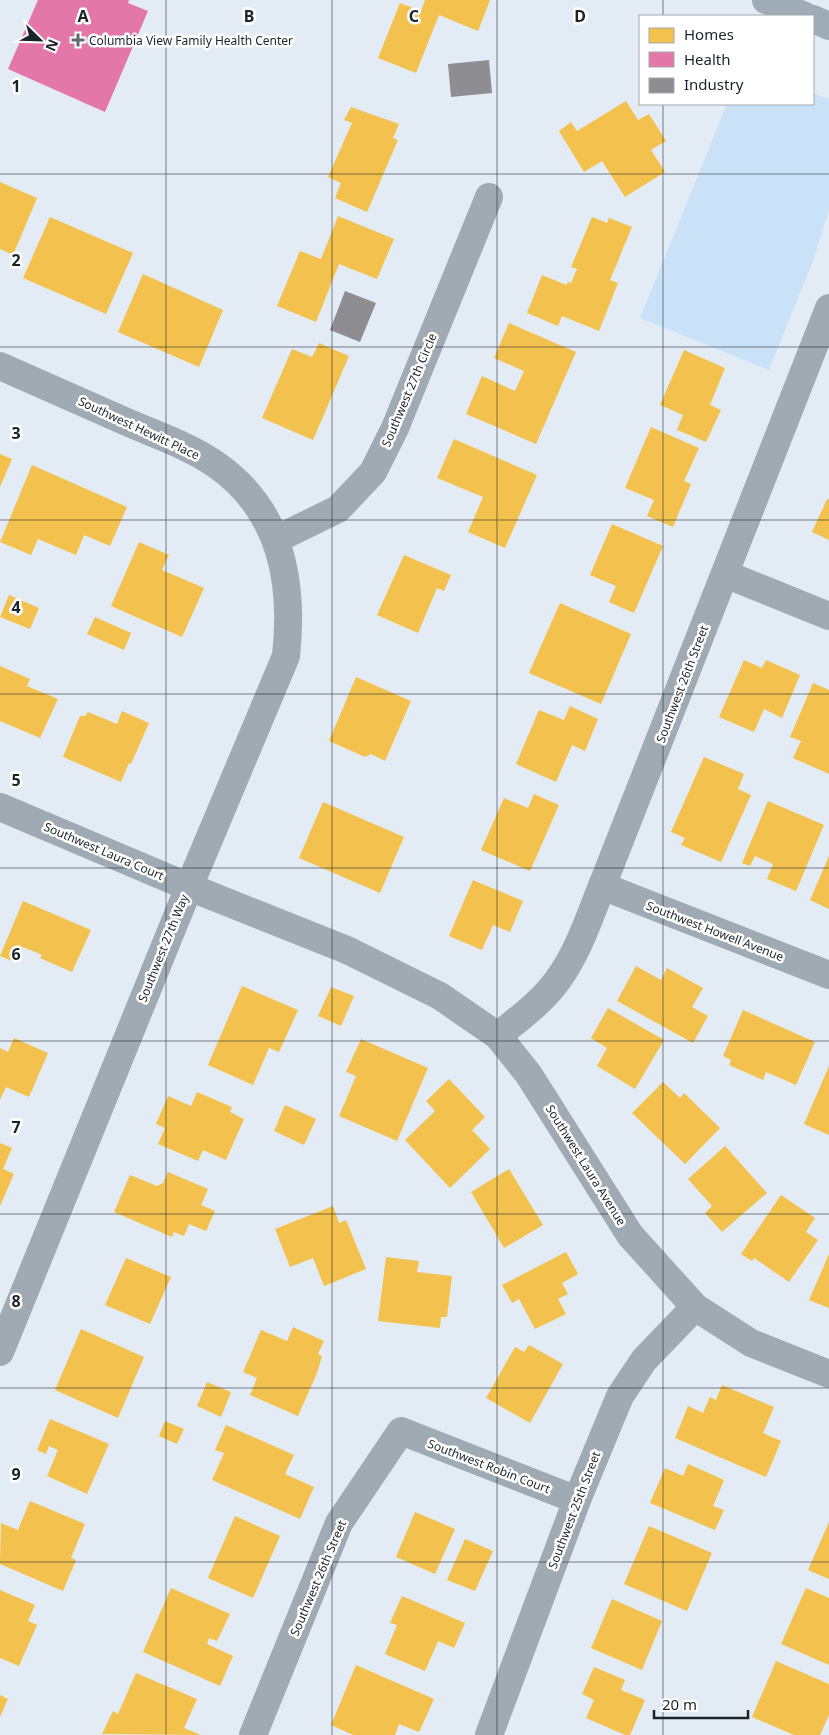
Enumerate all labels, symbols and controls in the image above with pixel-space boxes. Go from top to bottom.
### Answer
text: A [77,5,89,27]
text: B [244,5,254,27]
text: C [409,5,419,27]
text: D [574,5,586,27]
north arrow [15,15,65,65]
legend [639,15,814,105]
text: Homes [684,24,734,44]
place label: Columbia View Family Health Center [89,32,293,49]
marker: Columbia View Family Health Center [71,33,85,47]
text: N [41,36,63,54]
text: Health [684,49,731,69]
text: Industry [684,74,744,94]
text: 1 [11,75,21,97]
text: 2 [11,249,21,271]
street label: Southwest 27th Circle [377,330,441,449]
street label: Southwest Hewitt Place [76,392,203,464]
text: 3 [11,422,21,444]
text: 4 [11,596,21,618]
street label: Southwest 26th Street [652,622,712,745]
text: 5 [11,769,21,791]
street label: Southwest Laura Court [41,818,167,884]
street label: Southwest 27th Way [134,891,193,1004]
street label: Southwest Howell Avenue [644,897,786,965]
text: 6 [11,943,21,965]
street label: Southwest Laura Avenue [542,1101,630,1229]
text: 7 [11,1116,21,1138]
text: 8 [11,1290,21,1312]
street label: Southwest Robin Court [425,1435,553,1497]
street label: Southwest 25th Street [544,1448,604,1571]
text: 9 [11,1463,21,1485]
street label: Southwest 26th Street [286,1517,350,1639]
scale bar [654,1688,748,1720]
text: 20 m [662,1694,697,1714]

